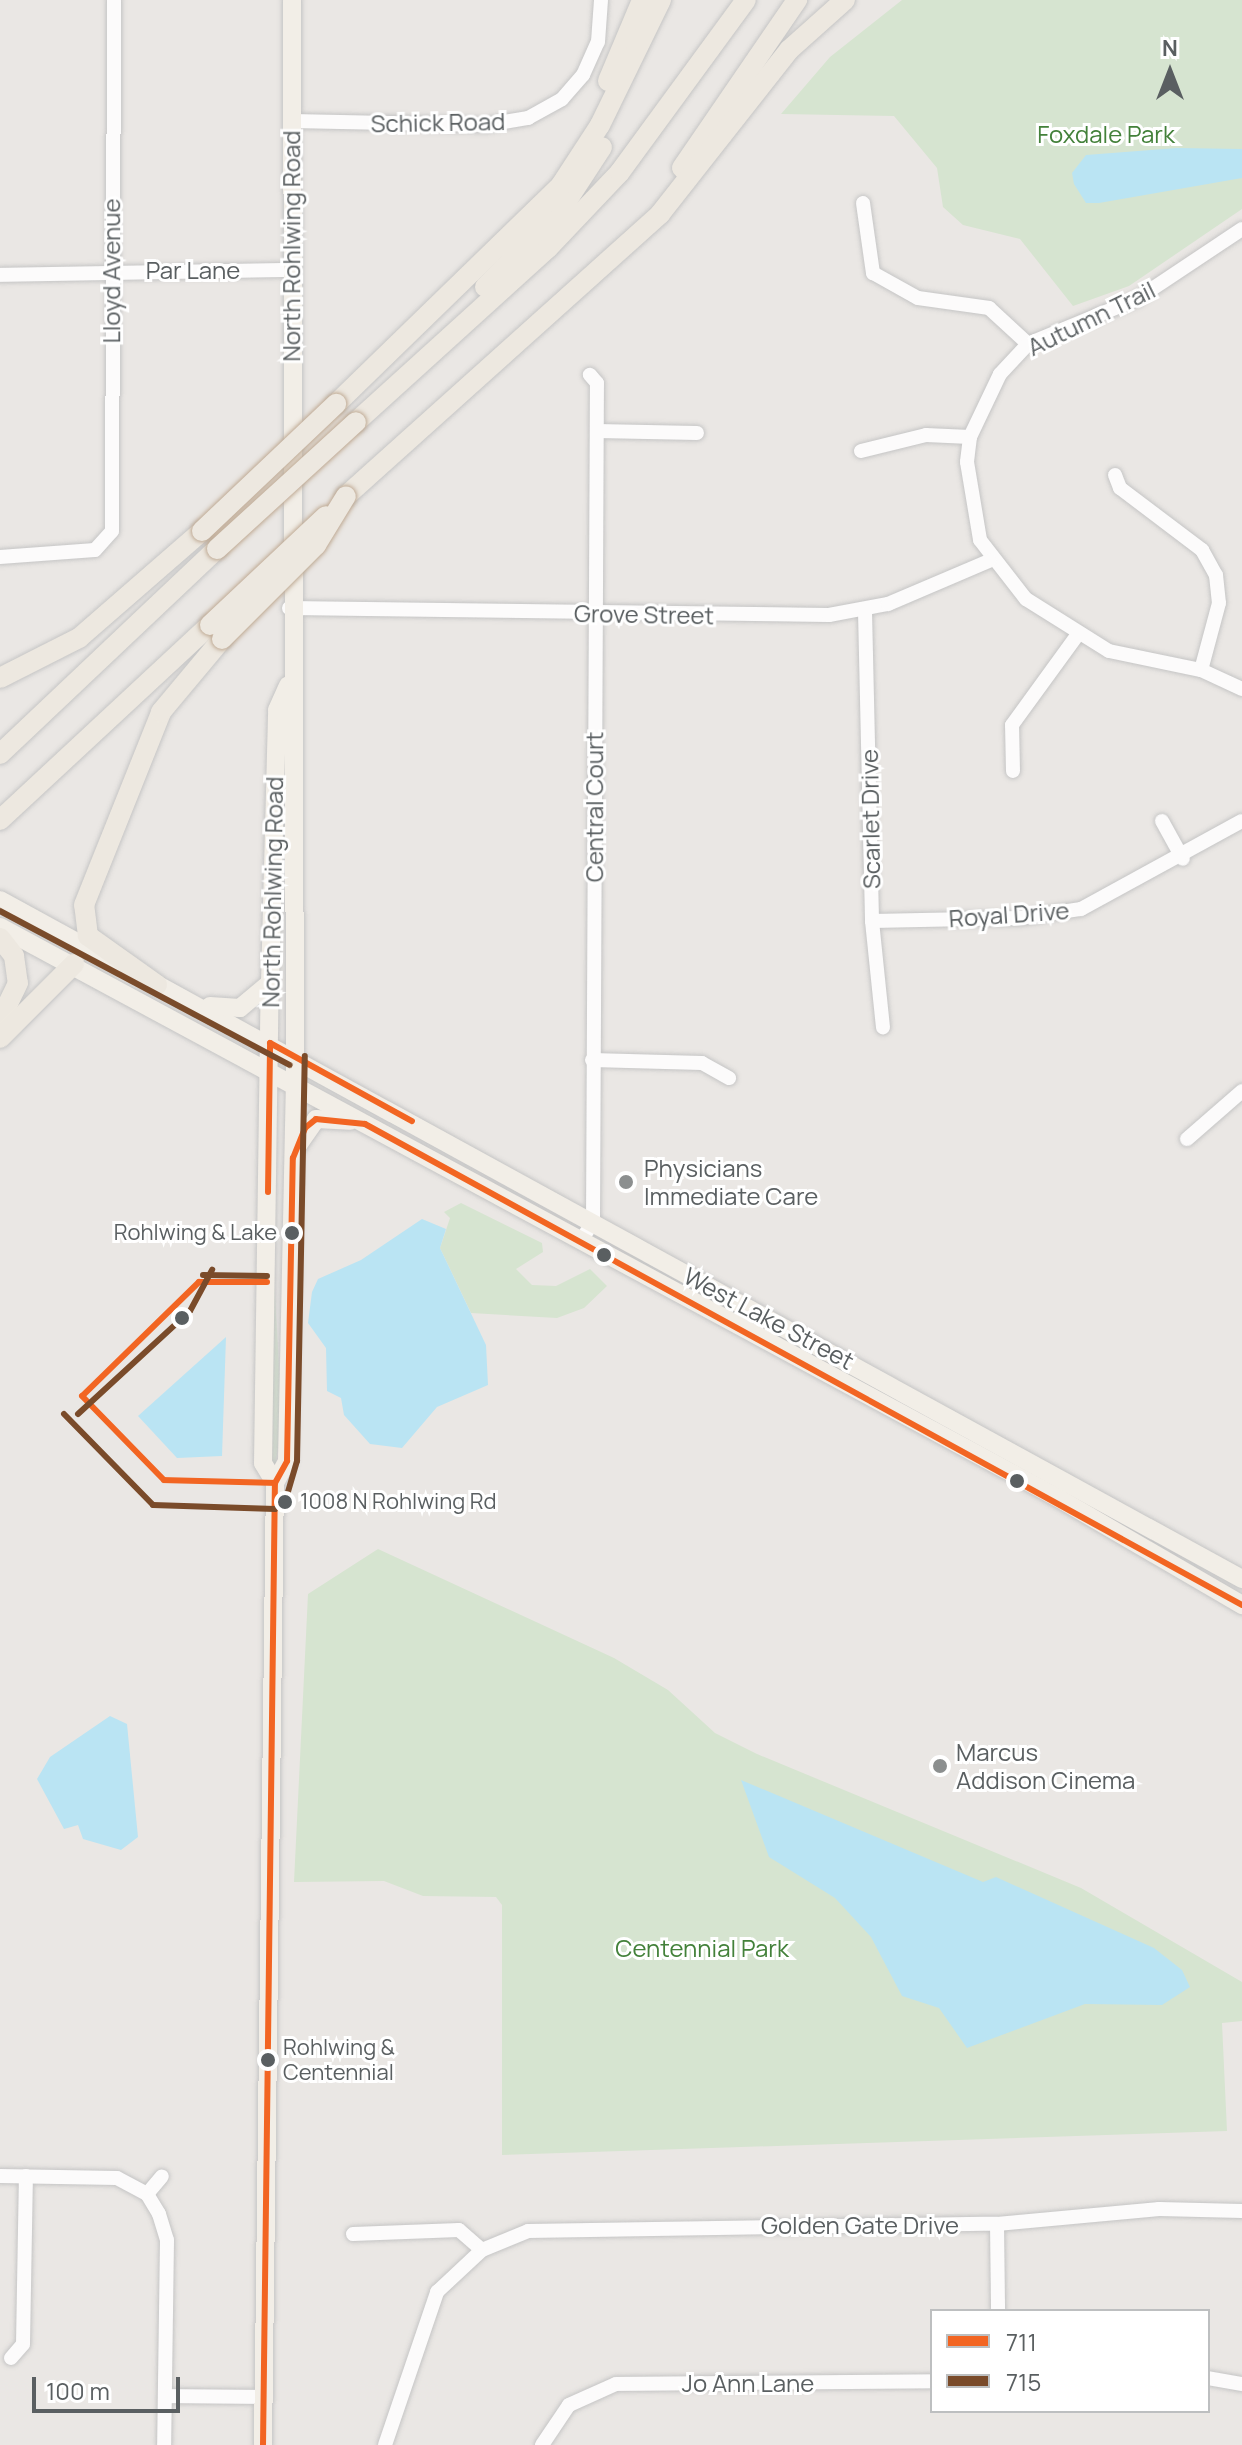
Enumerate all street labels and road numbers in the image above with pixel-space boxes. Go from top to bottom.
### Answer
street label: Schick Road [370,106,506,138]
street label: North Rohlwing Road [277,130,305,362]
street label: Lloyd Avenue [97,199,125,343]
street label: Par Lane [146,256,240,284]
street label: Autumn Trail [1022,275,1160,361]
street label: Grove Street [574,598,714,630]
street label: Central Court [580,732,608,882]
street label: Scarlet Drive [854,749,886,889]
street label: North Rohlwing Road [256,776,288,1008]
street label: Royal Drive [948,895,1070,933]
street label: West Lake Street [679,1261,859,1375]
street label: Golden Gate Drive [761,2211,959,2239]
street label: Jo Ann Lane [682,2369,814,2397]

